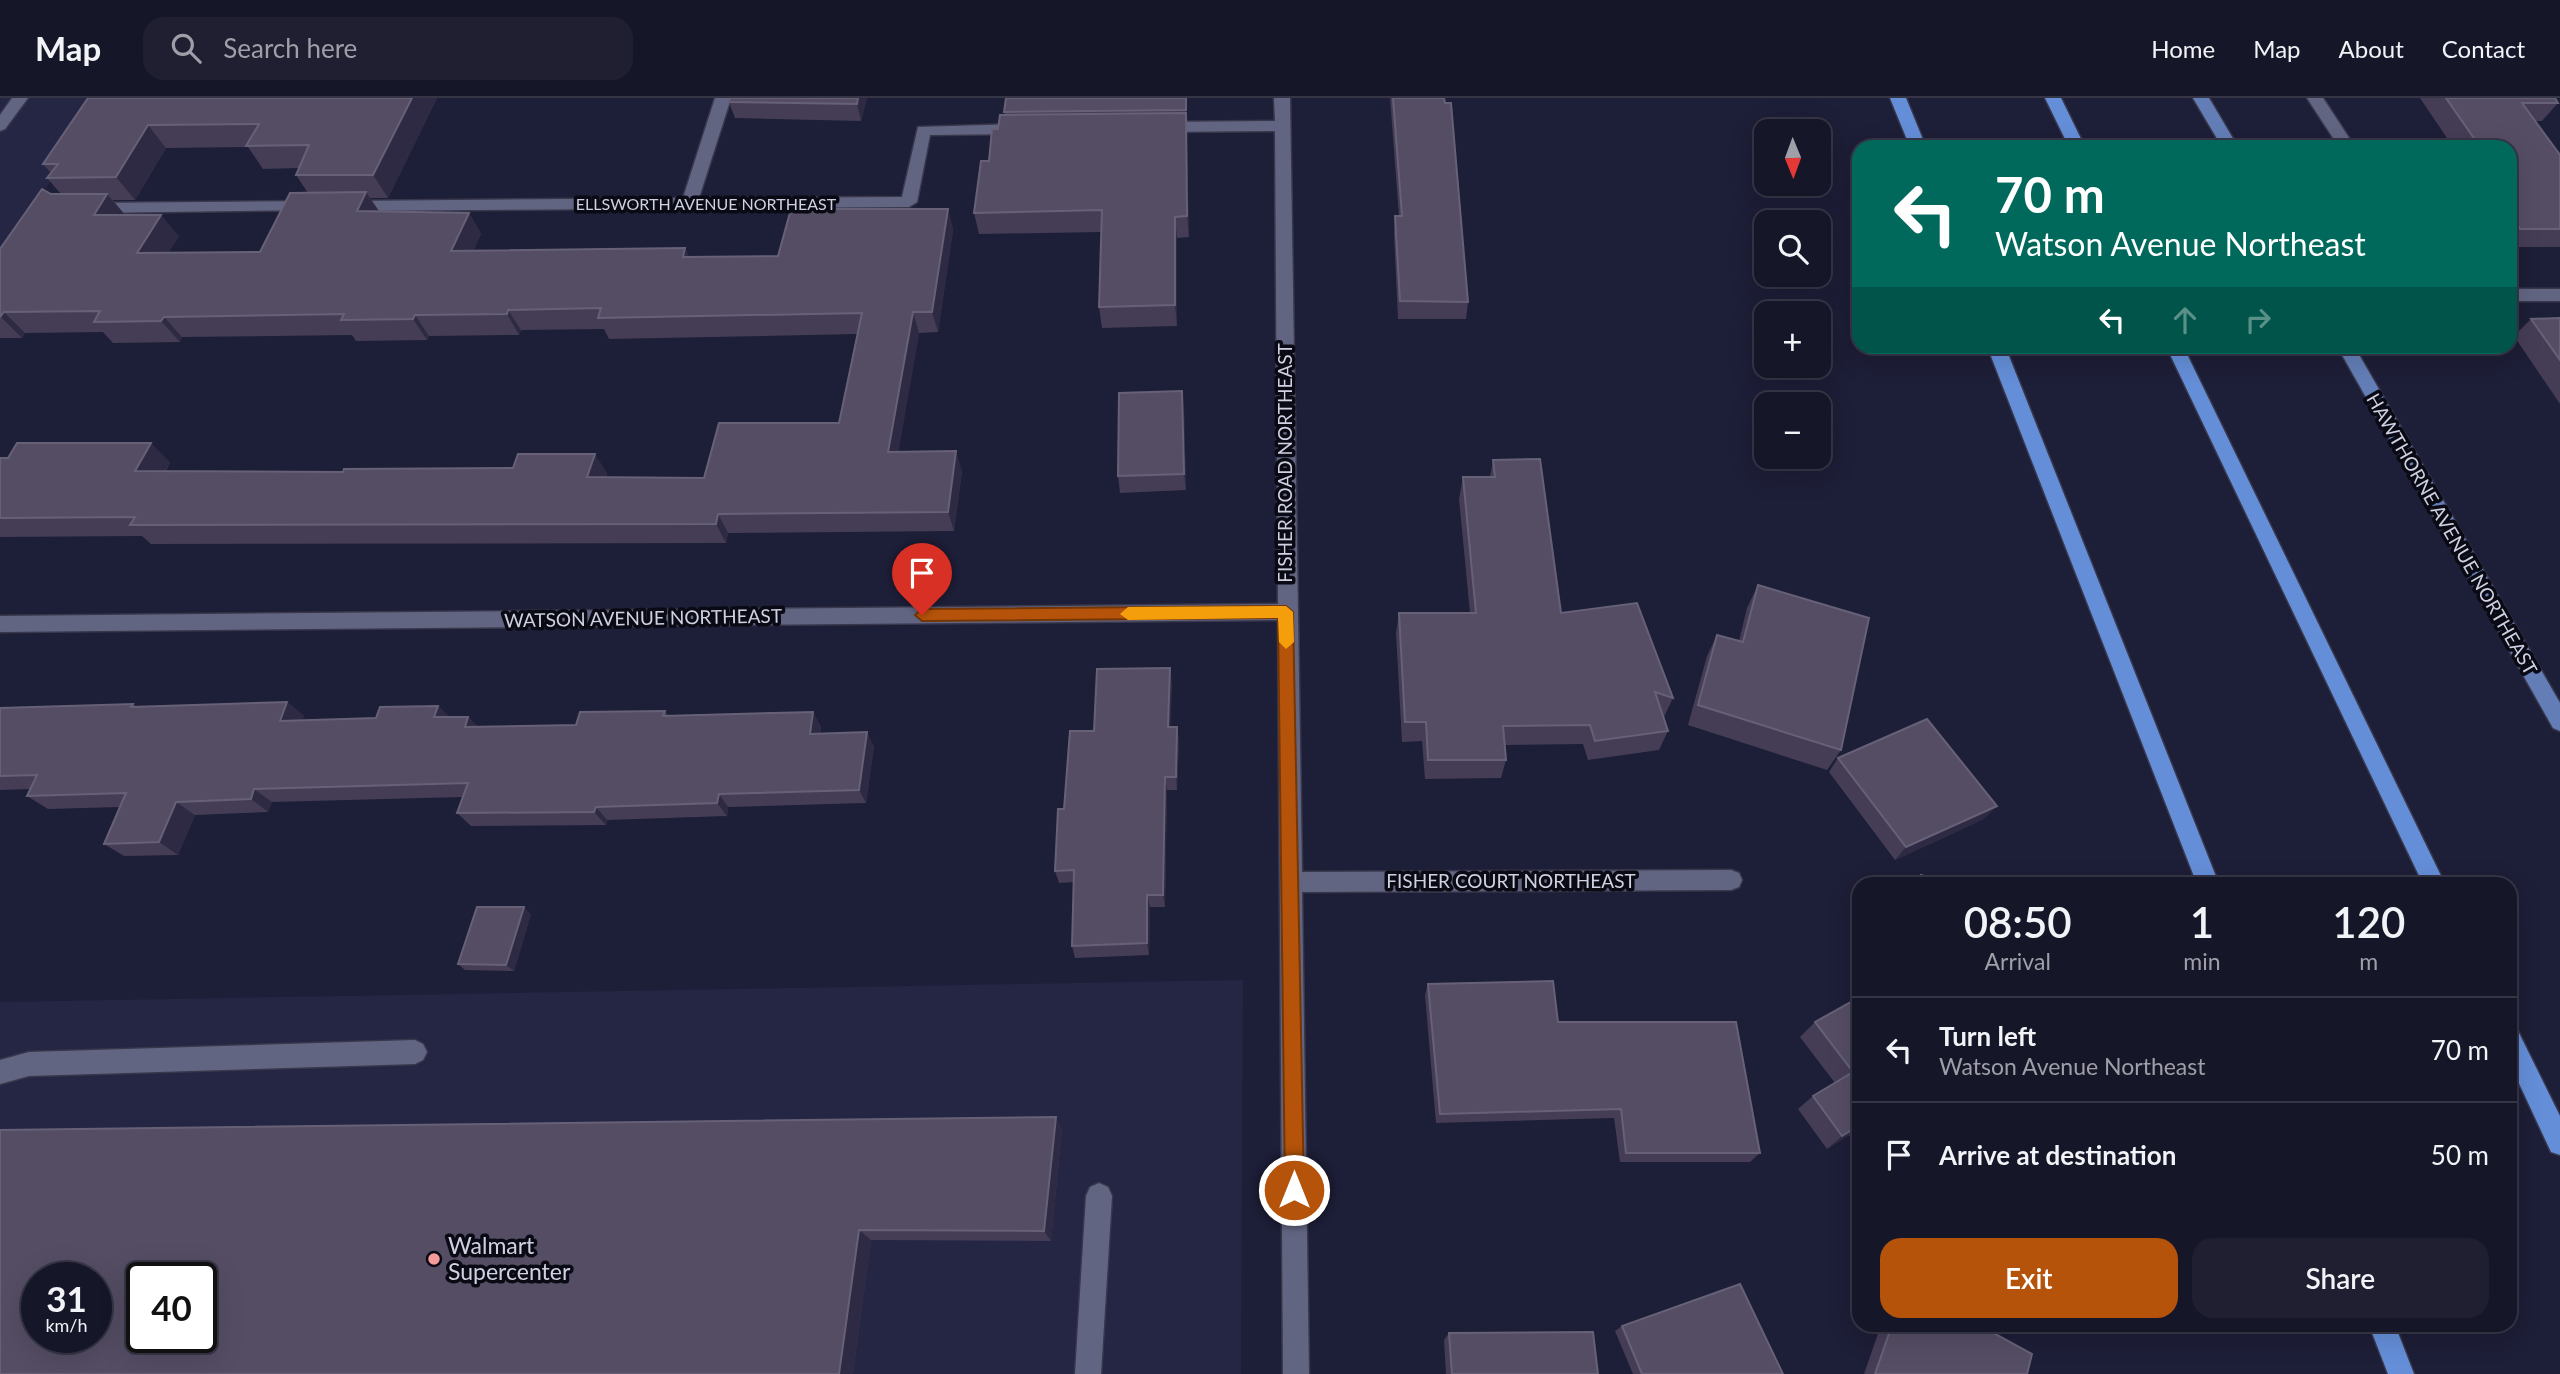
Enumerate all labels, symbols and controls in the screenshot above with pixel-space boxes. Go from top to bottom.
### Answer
search box [143,17,633,80]
text: Map [35,28,101,68]
icon: search [167,29,205,67]
text: Search here [223,32,357,64]
text: Home [2151,34,2215,63]
text: Map [2253,34,2301,63]
text: About [2339,34,2404,63]
text: Contact [2442,34,2525,63]
north arrow [1754,119,1830,196]
map controls [1754,119,1831,469]
text: 70 m [1995,165,2105,223]
icon: left [1880,168,1971,259]
street label: ELLSWORTH AVENUE NORTHEAST [576,194,837,213]
button: search [1754,210,1831,287]
text: Watson Avenue Northeast [1995,224,2366,263]
button: + [1754,301,1831,378]
icon: left [2093,301,2131,339]
icon: ahead [2166,301,2204,339]
icon: right [2239,301,2277,339]
street label: FISHER ROAD NORTHEAST [1273,343,1296,583]
street label: HAWTHORNE AVENUE NORTHEAST [2362,389,2543,679]
button: − [1754,392,1831,469]
pin [892,543,952,615]
icon: arrive [903,554,941,592]
street label: WATSON AVENUE NORTHEAST [504,604,782,631]
street label: FISHER COURT NORTHEAST [1386,869,1636,892]
text: 08:50 [1964,897,2072,947]
text: 1 [2190,897,2214,947]
text: 120 [2332,897,2405,947]
text: Arrival [1985,947,2051,975]
text: min [2183,947,2221,975]
text: m [2359,947,2378,975]
text: Turn left [1939,1020,2036,1052]
icon: left [1880,1031,1918,1069]
text: 70 m [2431,1034,2489,1066]
text: Watson Avenue Northeast [1939,1052,2206,1080]
icon: arrive [1880,1136,1918,1174]
text: Arrive at destination [1939,1139,2176,1171]
text: 50 m [2431,1139,2489,1171]
position arrow [1257,1153,1331,1227]
place label: Walmart Supercenter [448,1231,571,1285]
button: Exit [1880,1238,2178,1318]
button: Share [2192,1238,2489,1318]
marker: Walmart Supercenter [426,1251,442,1267]
speed limit sign: 40 [126,1262,217,1353]
text: 31 [46,1277,87,1319]
text: km/h [45,1314,88,1336]

